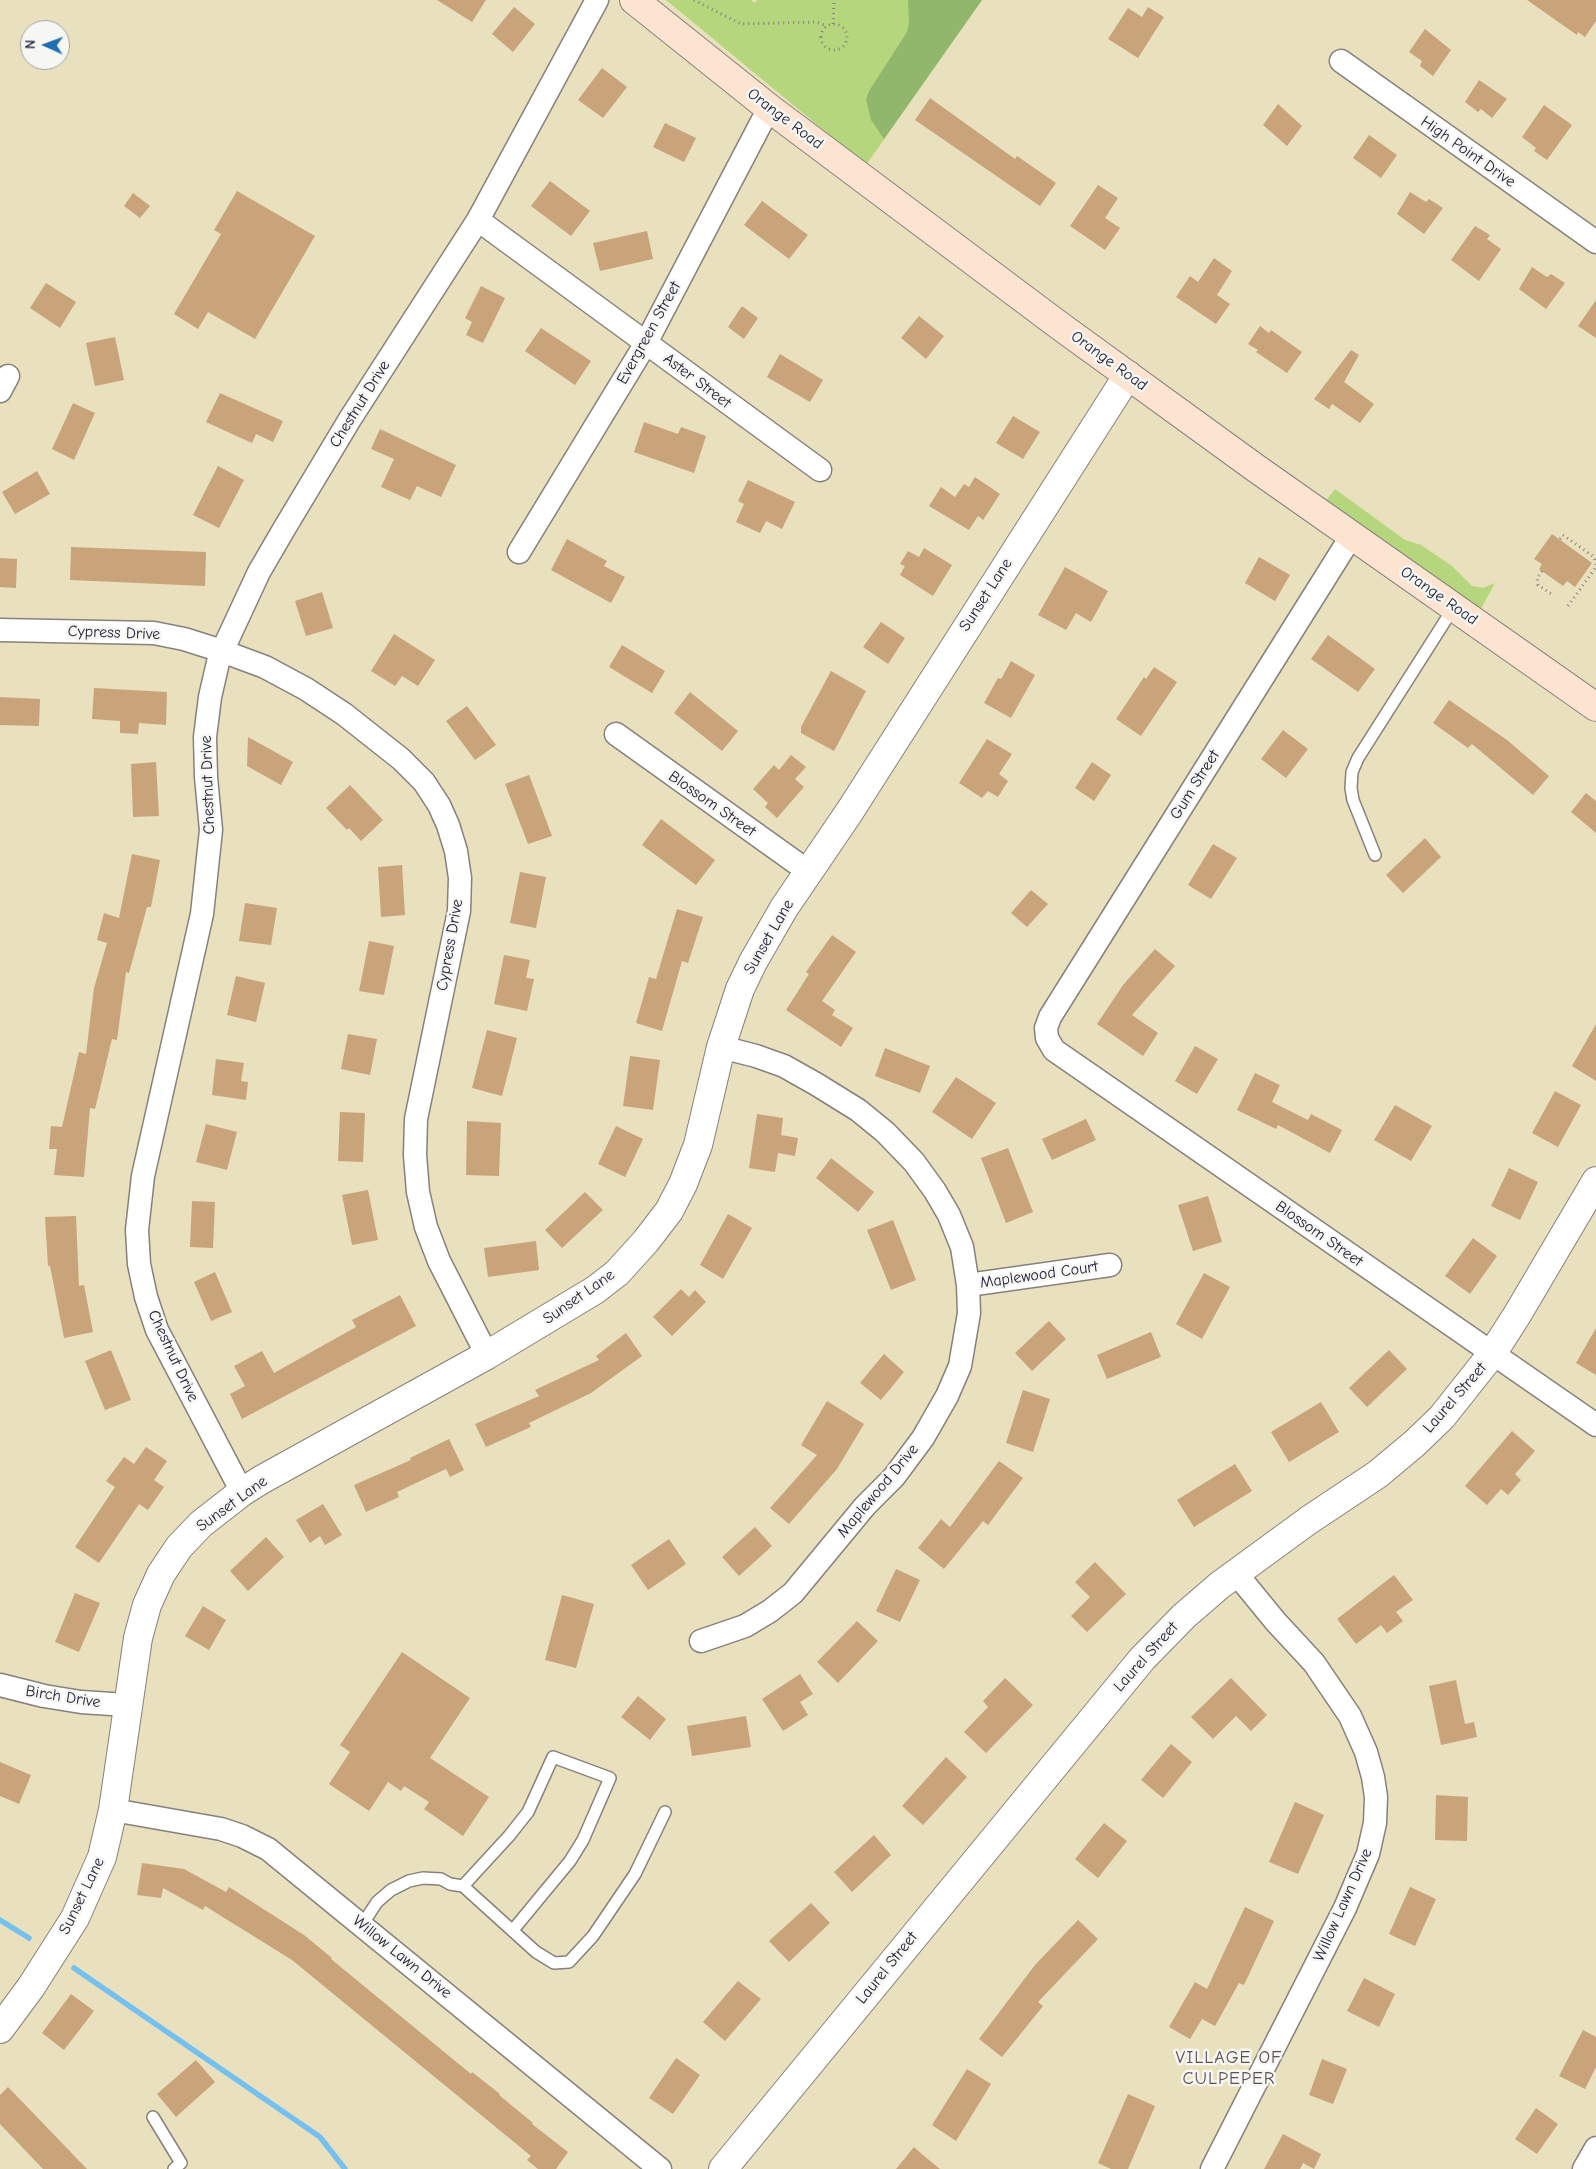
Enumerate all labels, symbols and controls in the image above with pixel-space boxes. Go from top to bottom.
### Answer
north arrow [20,20,70,70]
text: N [22,40,39,49]
street label: Orange Road [743,84,827,154]
street label: High Point Drive [1417,112,1519,192]
street label: Evergreen Street [613,278,685,388]
street label: Orange Road [1067,327,1151,395]
street label: Aster Street [659,349,735,413]
street label: Chestnut Drive [326,357,394,451]
street label: Sunset Lane [955,555,1017,635]
street label: Orange Road [1397,562,1481,630]
street label: Cypress Drive [67,622,161,644]
street label: Chestnut Drive [197,735,219,835]
street label: Gum Street [1166,747,1224,823]
street label: Blossom Street [665,767,759,841]
street label: Sunset Lane [740,896,798,978]
street label: Cypress Drive [433,898,467,992]
street label: Blossom Street [1272,1197,1366,1271]
street label: Maplewood Court [979,1257,1099,1293]
street label: Sunset Lane [539,1265,619,1329]
street label: Chestnut Drive [143,1307,203,1405]
street label: Laurel Street [1419,1359,1491,1437]
street label: Maplewood Drive [833,1440,923,1542]
street label: Sunset Lane [193,1472,271,1536]
street label: Laurel Street [1110,1618,1182,1696]
street label: Birch Drive [24,1682,102,1712]
street label: Willow Lawn Drive [1309,1845,1377,1965]
street label: Sunset Lane [55,1854,109,1938]
street label: Willow Lawn Drive [349,1911,455,2003]
street label: Laurel Street [852,1928,922,2008]
district label: VILLAGE OF CULPEPER [1174,2047,1284,2090]

